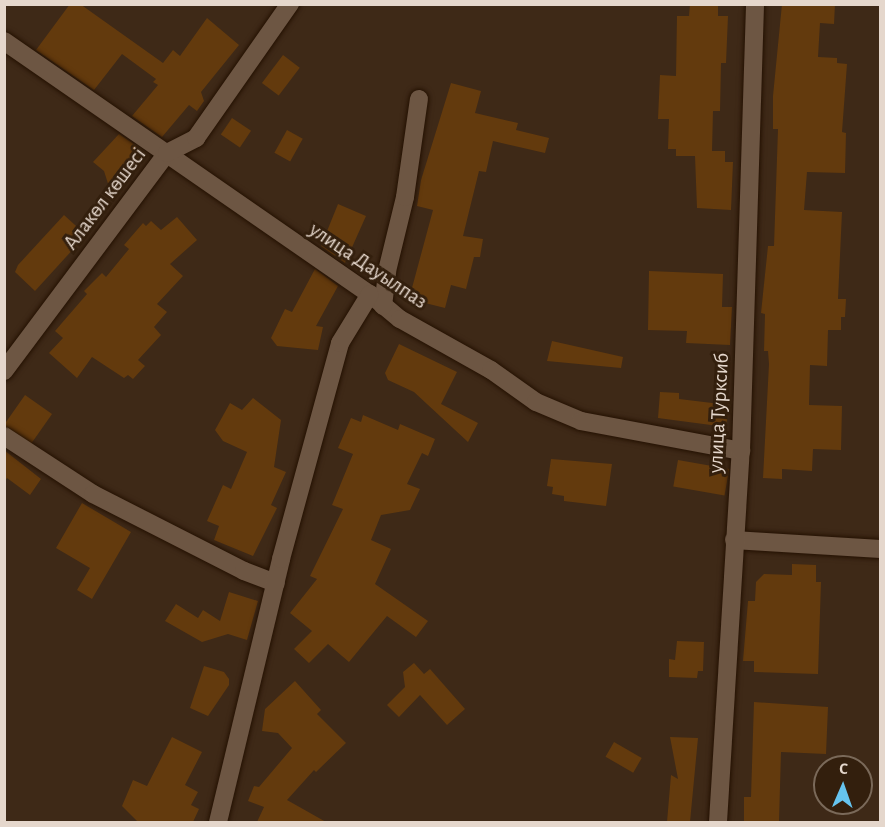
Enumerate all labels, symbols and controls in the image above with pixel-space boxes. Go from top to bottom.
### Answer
street label: Алакөл көшесі [58,143,152,255]
street label: улица Дауылпаз [304,217,432,315]
street label: улица Турксиб [703,352,735,474]
north arrow [813,755,873,815]
text: С [839,761,848,777]

